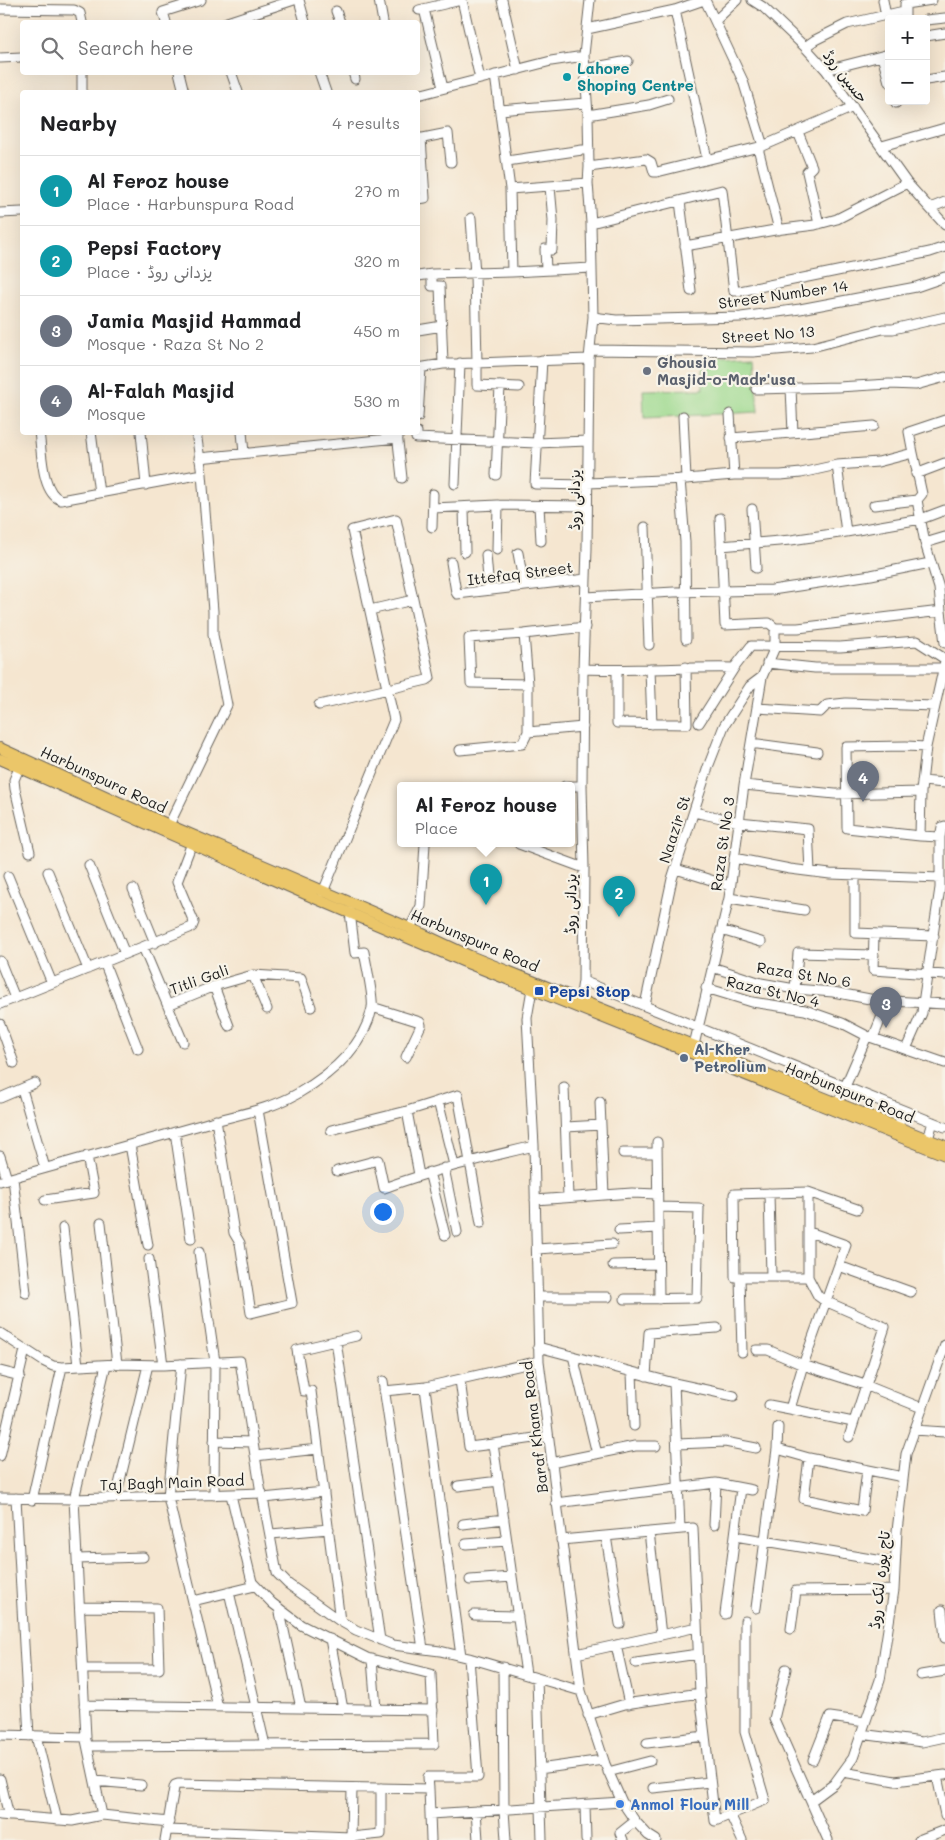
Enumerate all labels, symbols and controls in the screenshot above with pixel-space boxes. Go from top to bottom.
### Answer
map controls [885,15,930,105]
button: + [885,15,930,60]
search box [20,20,420,75]
icon: search [38,34,66,62]
text: Search here [78,35,194,60]
street label: حسین روڈ [819,45,873,107]
place label: Lahore Shoping Centre [577,58,694,95]
button: − [885,60,930,105]
marker: Lahore Shoping Centre [561,71,573,83]
text: Nearby [40,109,117,136]
text: 4 results [332,112,400,133]
text: Al Feroz house [87,168,229,193]
text: 1 [52,180,60,201]
text: 270 m [354,180,400,201]
text: Place · Harbunspura Road [87,193,294,214]
text: Pepsi Factory [87,235,221,260]
text: 2 [52,250,60,271]
text: 320 m [354,250,400,271]
text: Place · یزدانی روڈ [87,261,212,282]
street label: Street Number 14 [717,275,849,313]
text: Jamia Masjid Hammad [87,308,301,333]
text: 3 [51,320,61,341]
text: 450 m [354,320,400,341]
street label: Street No 13 [721,321,815,347]
text: Mosque · Raza St No 2 [87,333,264,354]
place label: Ghousia Masjid-o-Madr'usa [657,352,796,389]
marker: Ghousia Masjid-o-Madr'usa [641,365,653,377]
text: Al-Falah Masjid [87,378,234,403]
text: 4 [51,390,61,411]
text: 530 m [354,390,400,411]
text: Mosque [87,403,146,424]
street label: یزدانی روڈ [564,469,585,531]
street label: Ittefaq Street [466,557,574,589]
street label: Harbunspura Road [37,741,171,817]
pin: 4 [847,761,879,802]
popup [397,782,575,847]
text: Al Feroz house [415,792,557,817]
street label: Naazir St [654,793,694,865]
street label: Raza St No 3 [705,795,739,892]
text: Place [415,817,458,838]
pin: 1 [470,864,502,905]
street label: یزدانی روڈ [559,873,582,935]
pin: 2 [603,876,635,917]
street label: Harbunspura Road [408,904,542,976]
street label: Raza St No 6 [755,957,853,991]
street label: Titli Gali [167,959,231,999]
street label: Raza St No 4 [725,971,822,1011]
place label: Pepsi Stop [549,981,630,1001]
marker: Pepsi Stop [533,985,545,997]
pin: 3 [870,987,902,1028]
place label: Al-Kher Petrolium [694,1039,766,1076]
marker: Al-Kher Petrolium [678,1052,690,1064]
street label: Harbunspura Road [783,1057,917,1127]
your location [370,1199,396,1225]
street label: Baraf Khana Road [516,1360,552,1494]
street label: Taj Bagh Main Road [99,1469,245,1495]
street label: تاج پورہ لنک روڈ [864,1529,895,1630]
place label: Anmol Flour Mill [630,1794,749,1814]
marker: Anmol Flour Mill [614,1798,626,1810]

